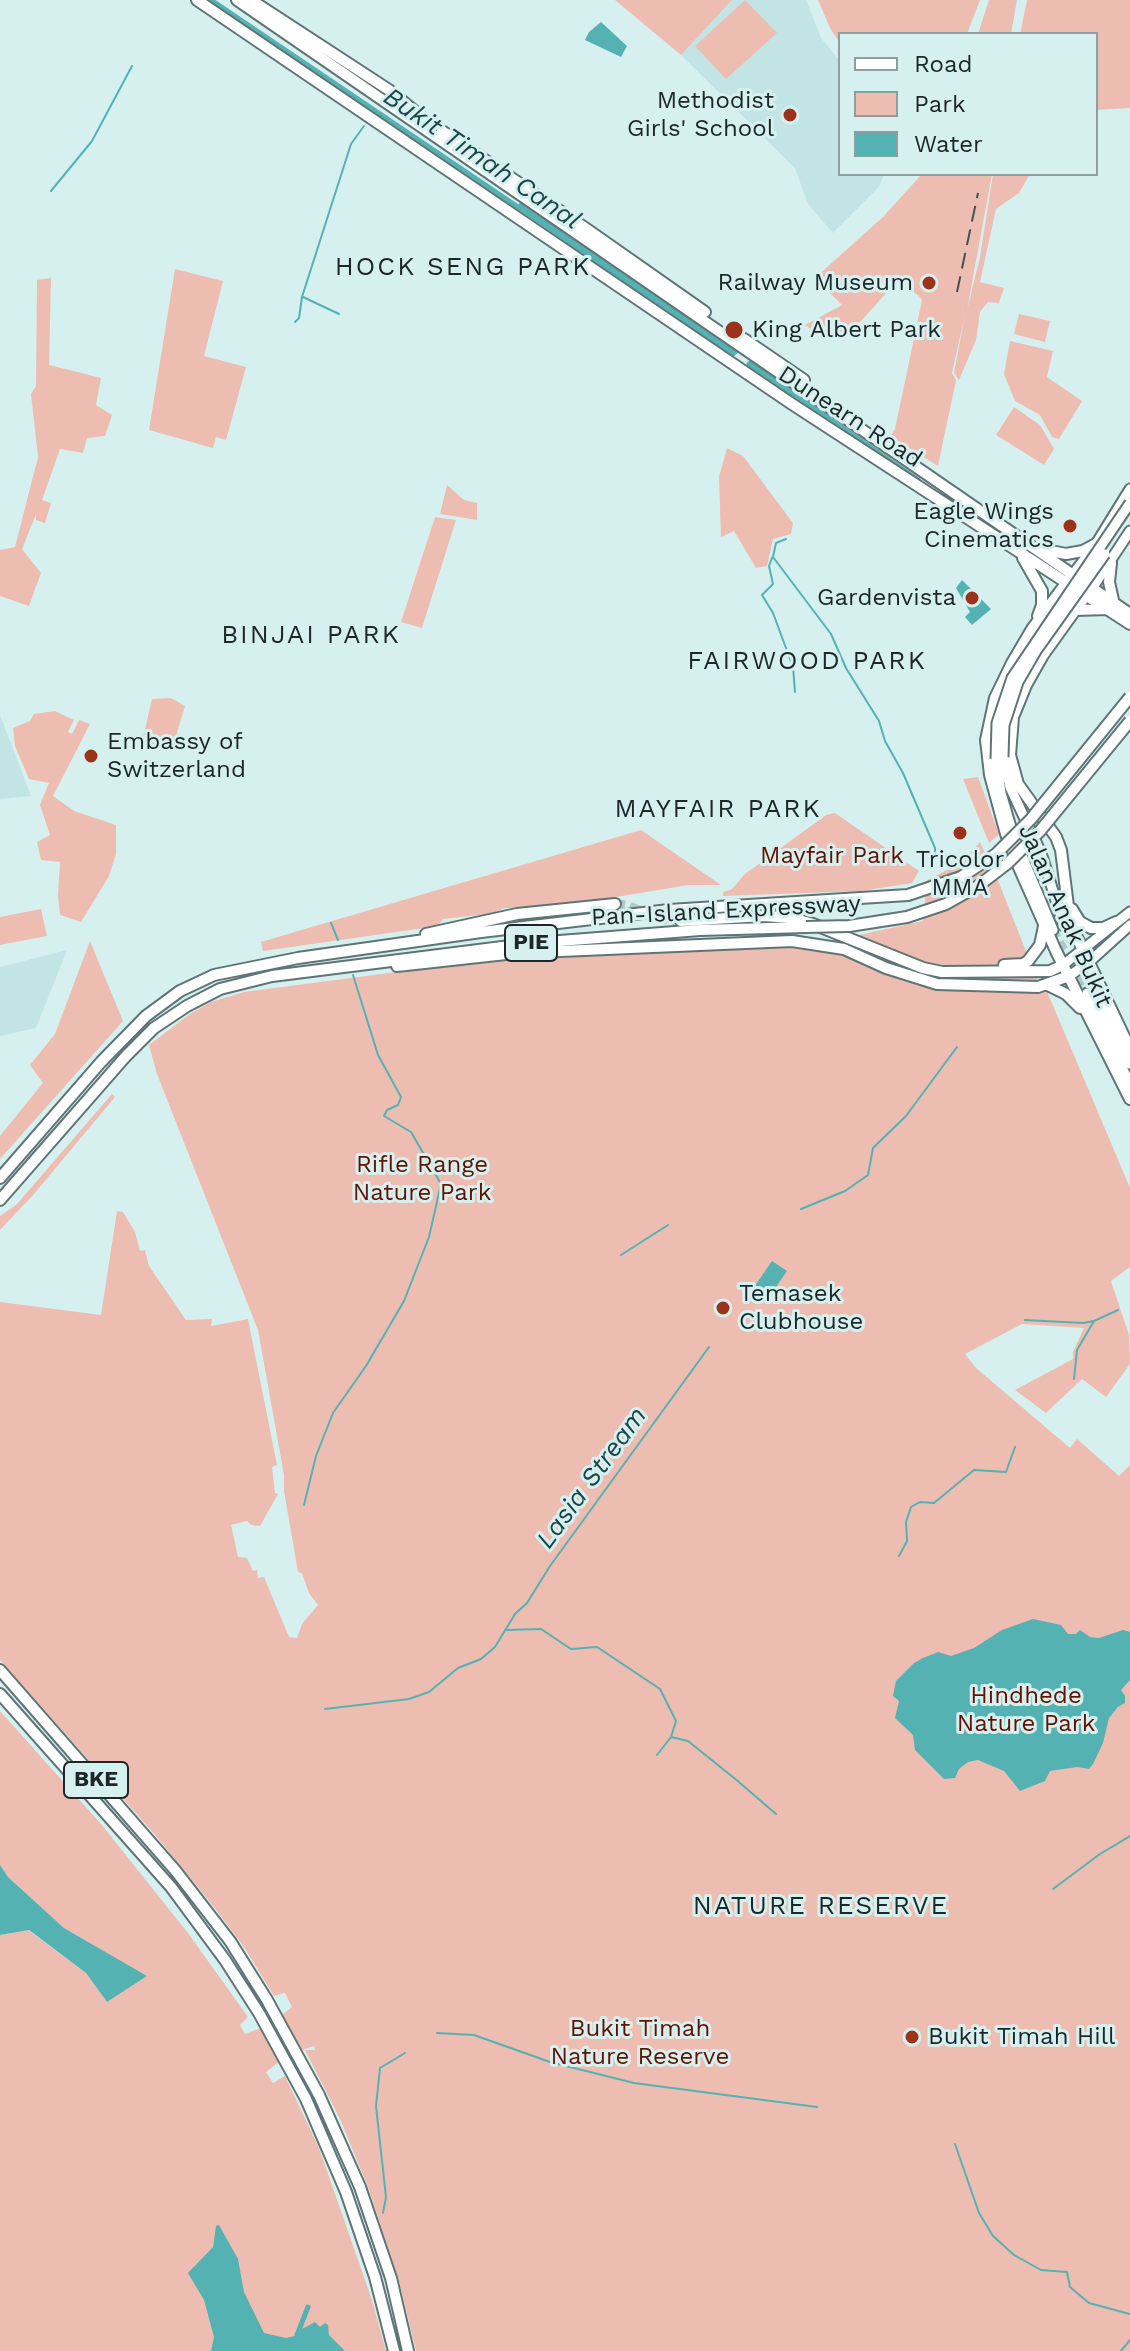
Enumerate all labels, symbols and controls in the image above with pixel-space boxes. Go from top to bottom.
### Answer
legend [838,32,1098,176]
text: Road [914,50,973,78]
water label: Bukit Timah Canal [377,81,587,237]
place label: Methodist Girls' School [627,87,774,143]
text: Park [914,90,966,118]
marker: Methodist Girls' School [781,106,799,124]
text: Water [914,130,983,158]
district label: HOCK SENG PARK [335,251,591,283]
place label: Railway Museum [718,269,913,297]
marker: Railway Museum [920,274,938,292]
place label: King Albert Park [752,316,941,344]
marker: King Albert Park [723,319,745,341]
street label: Dunearn Road [773,360,927,474]
place label: Eagle Wings Cinematics [913,498,1054,554]
marker: Eagle Wings Cinematics [1061,517,1079,535]
place label: Gardenvista [817,584,956,612]
marker: Gardenvista [963,589,981,607]
district label: BINJAI PARK [221,619,401,651]
district label: FAIRWOOD PARK [687,645,927,677]
place label: Embassy of Switzerland [107,728,246,784]
marker: Embassy of Switzerland [82,747,100,765]
district label: MAYFAIR PARK [614,793,822,825]
street label: Jalan Anak Bukit [1012,820,1118,1012]
marker: Tricolor MMA [951,824,969,842]
park label: Mayfair Park [760,842,904,870]
place label: Tricolor MMA [916,846,1004,902]
street label: Pan-Island Expressway [590,890,862,932]
road number: PIE [505,925,557,961]
park label: Rifle Range Nature Park [353,1151,491,1207]
place label: Temasek Clubhouse [739,1280,863,1336]
marker: Temasek Clubhouse [714,1299,732,1317]
water label: Lasia Stream [530,1401,654,1555]
park label: Hindhede Nature Park [957,1682,1095,1738]
road number: BKE [64,1762,128,1798]
district label: NATURE RESERVE [693,1890,949,1922]
park label: Bukit Timah Nature Reserve [551,2015,729,2071]
place label: Bukit Timah Hill [928,2023,1115,2051]
marker: Bukit Timah Hill [903,2028,921,2046]

